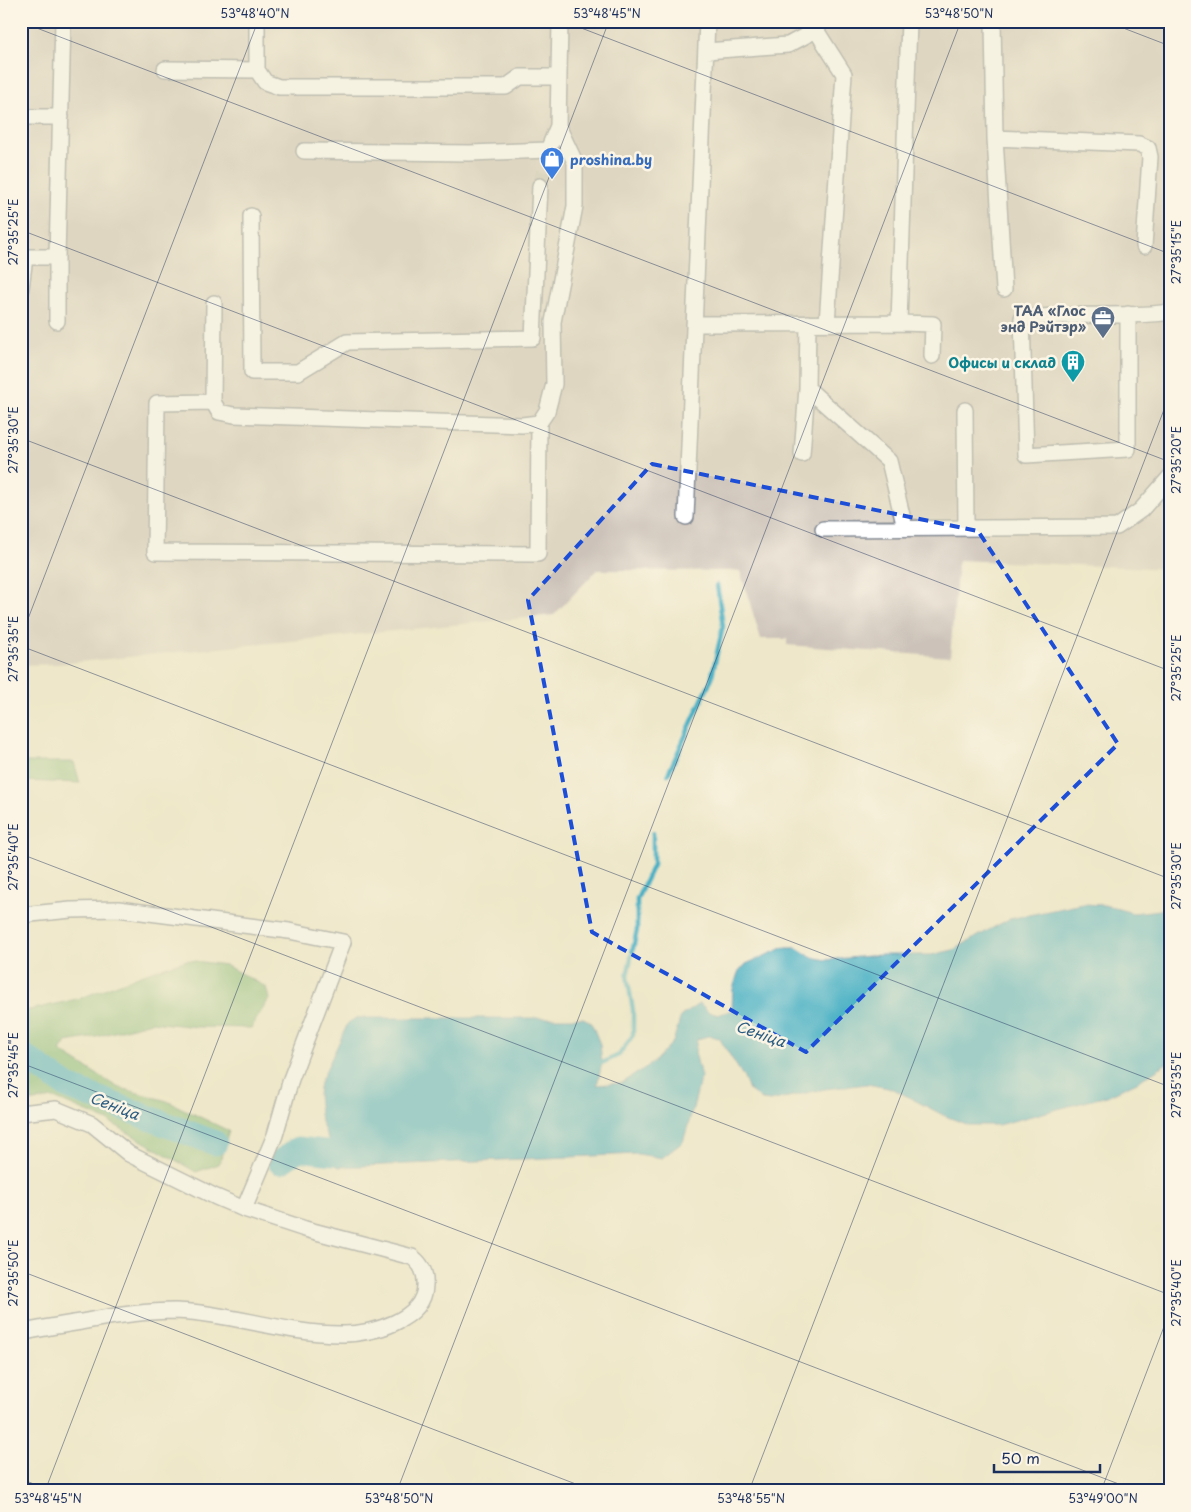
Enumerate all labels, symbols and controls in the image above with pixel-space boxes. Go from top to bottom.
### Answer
text: 53°48'40"N [220,4,290,22]
text: 53°48'45"N [573,4,641,22]
text: 53°48'50"N [924,4,994,22]
shop icon: proshina.by [539,146,565,180]
place label: proshina.by [570,149,652,170]
text: 27°35'25"E [4,198,22,266]
text: 27°35'15"E [1167,220,1185,284]
place label: ТАА «Глос энд Рэйтэр» [1001,300,1087,337]
office icon: ТАА «Глос энд Рэйтэр» [1090,305,1116,339]
building icon: Офисы и склад [1060,349,1086,383]
place label: Офисы и склад [948,352,1057,373]
text: 27°35'30"E [4,406,22,474]
text: 27°35'20"E [1167,426,1185,494]
text: 27°35'35"E [4,616,22,682]
text: 27°35'25"E [1167,634,1185,702]
text: 27°35'40"E [4,823,22,891]
text: 27°35'30"E [1167,842,1185,910]
water label: Сеніца [733,1014,790,1052]
text: 27°35'45"E [4,1032,22,1098]
text: 27°35'35"E [1167,1052,1185,1118]
water label: Сеніца [87,1085,144,1125]
text: 27°35'50"E [4,1239,22,1307]
text: 27°35'40"E [1167,1259,1185,1327]
scale bar [994,1442,1100,1474]
text: 50 m [1001,1446,1040,1469]
text: 53°48'45"N [14,1489,82,1507]
text: 53°48'50"N [364,1489,434,1507]
text: 53°48'55"N [717,1489,785,1507]
text: 53°49'00"N [1068,1489,1138,1507]

